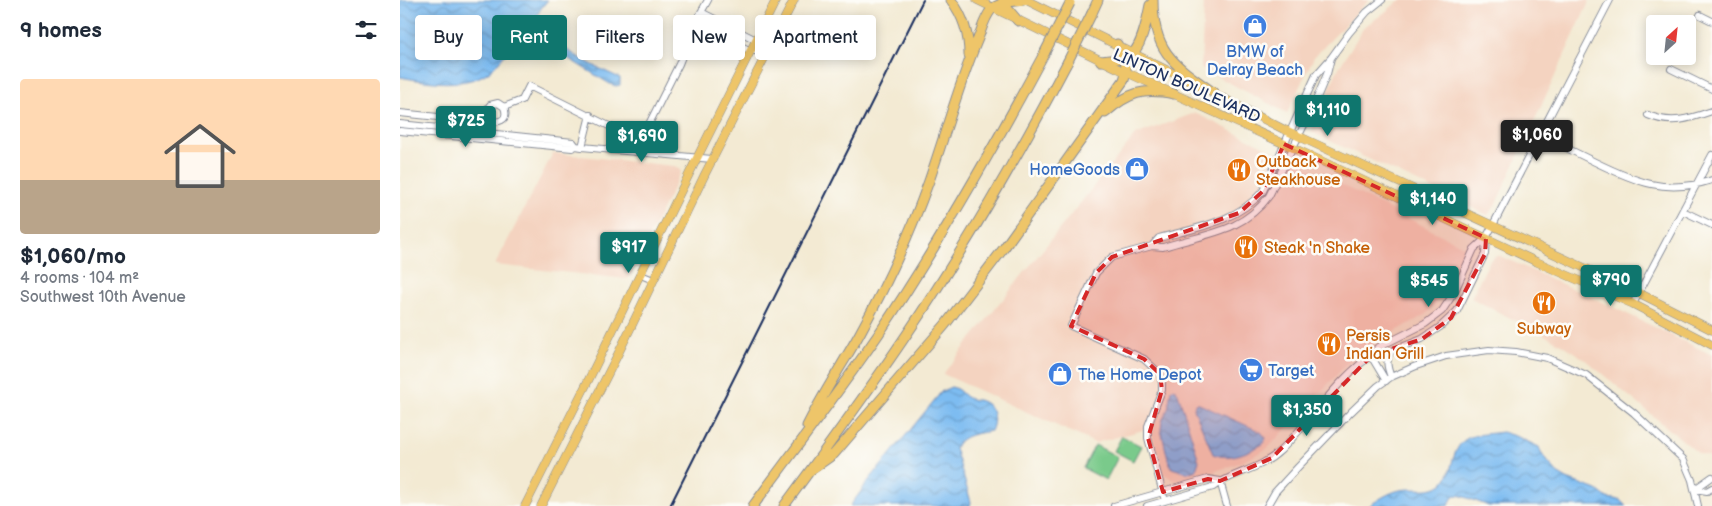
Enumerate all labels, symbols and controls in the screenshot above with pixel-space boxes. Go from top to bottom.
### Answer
shop icon: BMW of Delray Beach [1242,13,1268,39]
chip: Buy [415,15,482,60]
chip: Rent [492,15,567,60]
chip: Filters [577,15,663,60]
chip: New [673,15,745,60]
chip: Apartment [755,15,876,60]
north arrow [1646,15,1696,65]
map controls [1646,15,1696,65]
icon: filters [352,16,380,44]
text: 9 homes [20,18,102,43]
place label: BMW of Delray Beach [1207,43,1303,80]
street label: LINTON BOULEVARD [1110,45,1263,127]
pin: $1,110 [1287,94,1369,137]
text: $1,110 [1306,101,1350,120]
pin: $725 [436,106,496,148]
icon: home [155,111,245,201]
text: $725 [447,112,485,131]
pin: $1,690 [601,120,683,163]
pin: $1,060 [1496,120,1578,162]
text: $1,060 [1512,126,1562,145]
text: $1,690 [617,127,667,146]
place label: Outback Steakhouse [1256,153,1341,190]
shop icon: HomeGoods [1124,156,1150,182]
restaurant icon: Outback Steakhouse [1226,157,1252,183]
place label: HomeGoods [1029,161,1120,180]
pin: $1,140 [1392,184,1474,226]
text: $1,140 [1410,190,1456,209]
pin: $917 [599,232,659,274]
restaurant icon: Steak 'n Shake [1233,234,1259,260]
text: $917 [611,238,647,257]
place label: Steak 'n Shake [1264,239,1371,258]
text: $1,060/mo [20,244,126,269]
pin: $790 [1581,264,1641,307]
pin: $545 [1399,266,1459,308]
text: 4 rooms · 104 m² [20,269,139,288]
text: $790 [1592,271,1630,290]
text: $545 [1410,272,1448,291]
text: Southwest 10th Avenue [20,288,186,307]
restaurant icon: Subway [1531,290,1557,316]
place label: Subway [1517,320,1572,339]
place label: Persis Indian Grill [1346,327,1424,364]
restaurant icon: Persis Indian Grill [1316,331,1342,357]
supermarket icon: Target [1238,357,1264,383]
shop icon: The Home Depot [1047,361,1073,387]
place label: Target [1268,362,1314,381]
place label: The Home Depot [1078,366,1202,385]
pin: $1,350 [1266,394,1348,437]
text: $1,350 [1282,401,1332,420]

